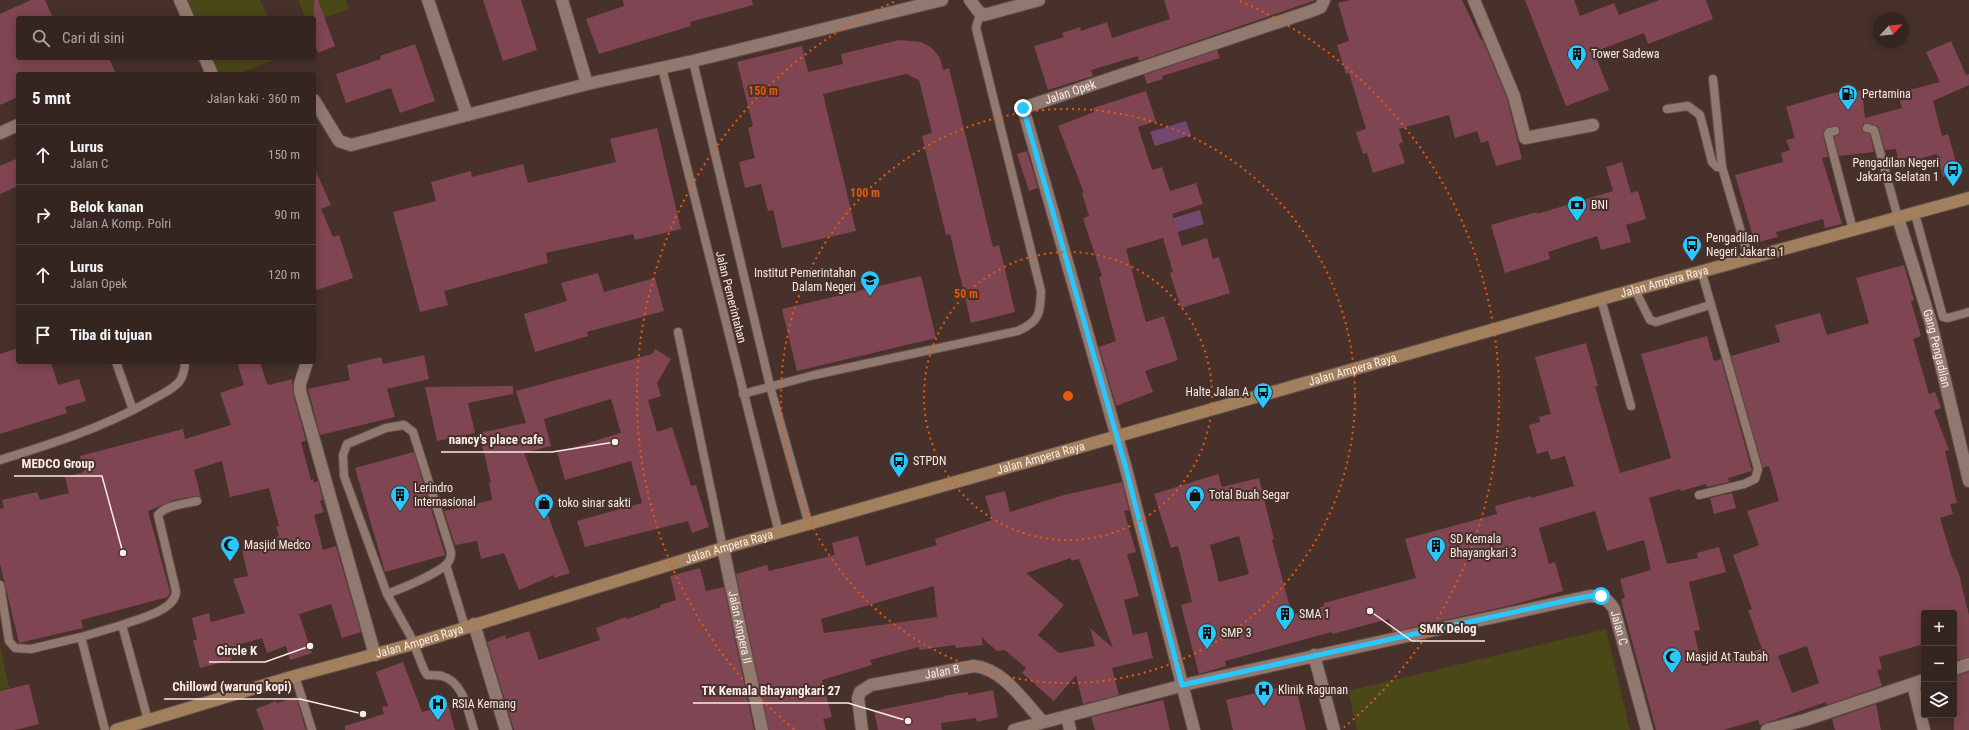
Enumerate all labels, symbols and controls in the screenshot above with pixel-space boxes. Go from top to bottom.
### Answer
north arrow [1873,12,1909,48]
search box [16,16,316,60]
icon: search [30,27,52,49]
text: Cari di sini [62,29,124,47]
building icon: Tower Sadewa [1566,43,1588,71]
place label: Tower Sadewa [1591,47,1660,61]
street label: Jalan Opek [1043,77,1098,107]
fuel station icon: Pertamina [1837,83,1859,111]
text: 150 m [748,84,778,98]
place label: Pertamina [1862,87,1911,101]
text: 5 mnt [32,88,71,108]
text: Jalan kaki · 360 m [207,91,300,106]
route end [1014,99,1032,117]
text: Lurus [70,138,104,156]
icon: ahead [32,144,54,166]
text: 150 m [268,147,300,162]
text: Jalan C [70,156,108,171]
place label: Pengadilan Negeri Jakarta Selatan 1 [1853,156,1939,184]
bus stop icon: Pengadilan Negeri Jakarta Selatan 1 [1942,159,1964,187]
text: 100 m [850,186,880,200]
bank icon: BNI [1566,194,1588,222]
text: Belok kanan [70,198,144,216]
place label: BNI [1591,198,1608,212]
icon: right [32,204,54,226]
text: 90 m [274,207,300,222]
text: Jalan A Komp. Polri [70,216,171,231]
place label: Pengadilan Negeri Jakarta 1 [1706,231,1784,259]
bus stop icon: Pengadilan Negeri Jakarta 1 [1681,234,1703,262]
street label: Jalan Pemerintahan [713,250,749,345]
text: Lurus [70,258,104,276]
street label: Jalan Ampera Raya [1619,263,1710,300]
icon: ahead [32,264,54,286]
place label: Institut Pemerintahan Dalam Negeri [754,266,856,294]
text: 120 m [268,267,300,282]
school or university icon: Institut Pemerintahan Dalam Negeri [859,269,881,297]
text: Jalan Opek [70,276,127,291]
text: 50 m [954,287,978,301]
street label: Gang Pengadilan [1920,307,1953,389]
icon: arrive [32,324,54,346]
text: Tiba di tujuan [70,326,152,344]
street label: Jalan Ampera Raya [1307,350,1398,389]
bus stop icon: Halte Jalan A [1252,381,1274,409]
place label: Halte Jalan A [1186,385,1249,399]
centre of rings [1061,389,1075,403]
callout: nancy's place cafe [441,427,552,452]
text: nancy's place cafe [449,432,543,447]
street label: Jalan Ampera Raya [995,439,1087,477]
bus stop icon: STPDN [888,450,910,478]
callout: MEDCO Group [14,451,102,476]
place label: STPDN [913,454,946,468]
text: MEDCO Group [22,456,94,471]
place label: Lerindro Internasional [414,481,476,509]
building icon: Lerindro Internasional [389,484,411,512]
shop icon: Total Buah Segar [1184,484,1206,512]
place label: Total Buah Segar [1209,488,1290,502]
shop icon: toko sinar sakti [533,492,555,520]
place label: toko sinar sakti [558,496,631,510]
street label: Jalan Ampera Raya [684,527,775,566]
place label: SD Kemala Bhayangkari 3 [1450,532,1517,560]
mosque icon: Masjid Medco [219,534,241,562]
building icon: SD Kemala Bhayangkari 3 [1425,535,1447,563]
place label: Masjid Medco [244,538,311,552]
route start [1592,587,1610,605]
street label: Jalan Ampera II [725,590,755,665]
building icon: SMA 1 [1274,603,1296,631]
place label: SMA 1 [1299,607,1330,621]
street label: Jalan C [1608,609,1631,647]
map controls [1921,610,1957,718]
button: + [1921,610,1957,646]
callout: SMK Delog [1412,616,1485,641]
text: SMK Delog [1420,621,1476,636]
street label: Jalan Ampera Raya [374,622,465,661]
building icon: SMP 3 [1196,622,1218,650]
place label: SMP 3 [1221,626,1252,640]
callout: Circle K [209,637,265,662]
text: Circle K [217,643,258,658]
mosque icon: Masjid At Taubah [1661,646,1683,674]
button: − [1921,646,1957,682]
place label: Masjid At Taubah [1686,650,1768,664]
street label: Jalan B [924,662,961,682]
callout: Chillowd (warung kopi) [164,674,300,699]
callout: TK Kemala Bhayangkari 27 [693,678,848,703]
text: Chillowd (warung kopi) [172,679,292,694]
hospital icon: Klinik Ragunan [1253,679,1275,707]
button: layers [1921,682,1957,718]
text: TK Kemala Bhayangkari 27 [701,683,841,698]
place label: Klinik Ragunan [1278,683,1348,697]
hospital icon: RSIA Kemang [427,693,449,721]
place label: RSIA Kemang [452,697,516,711]

